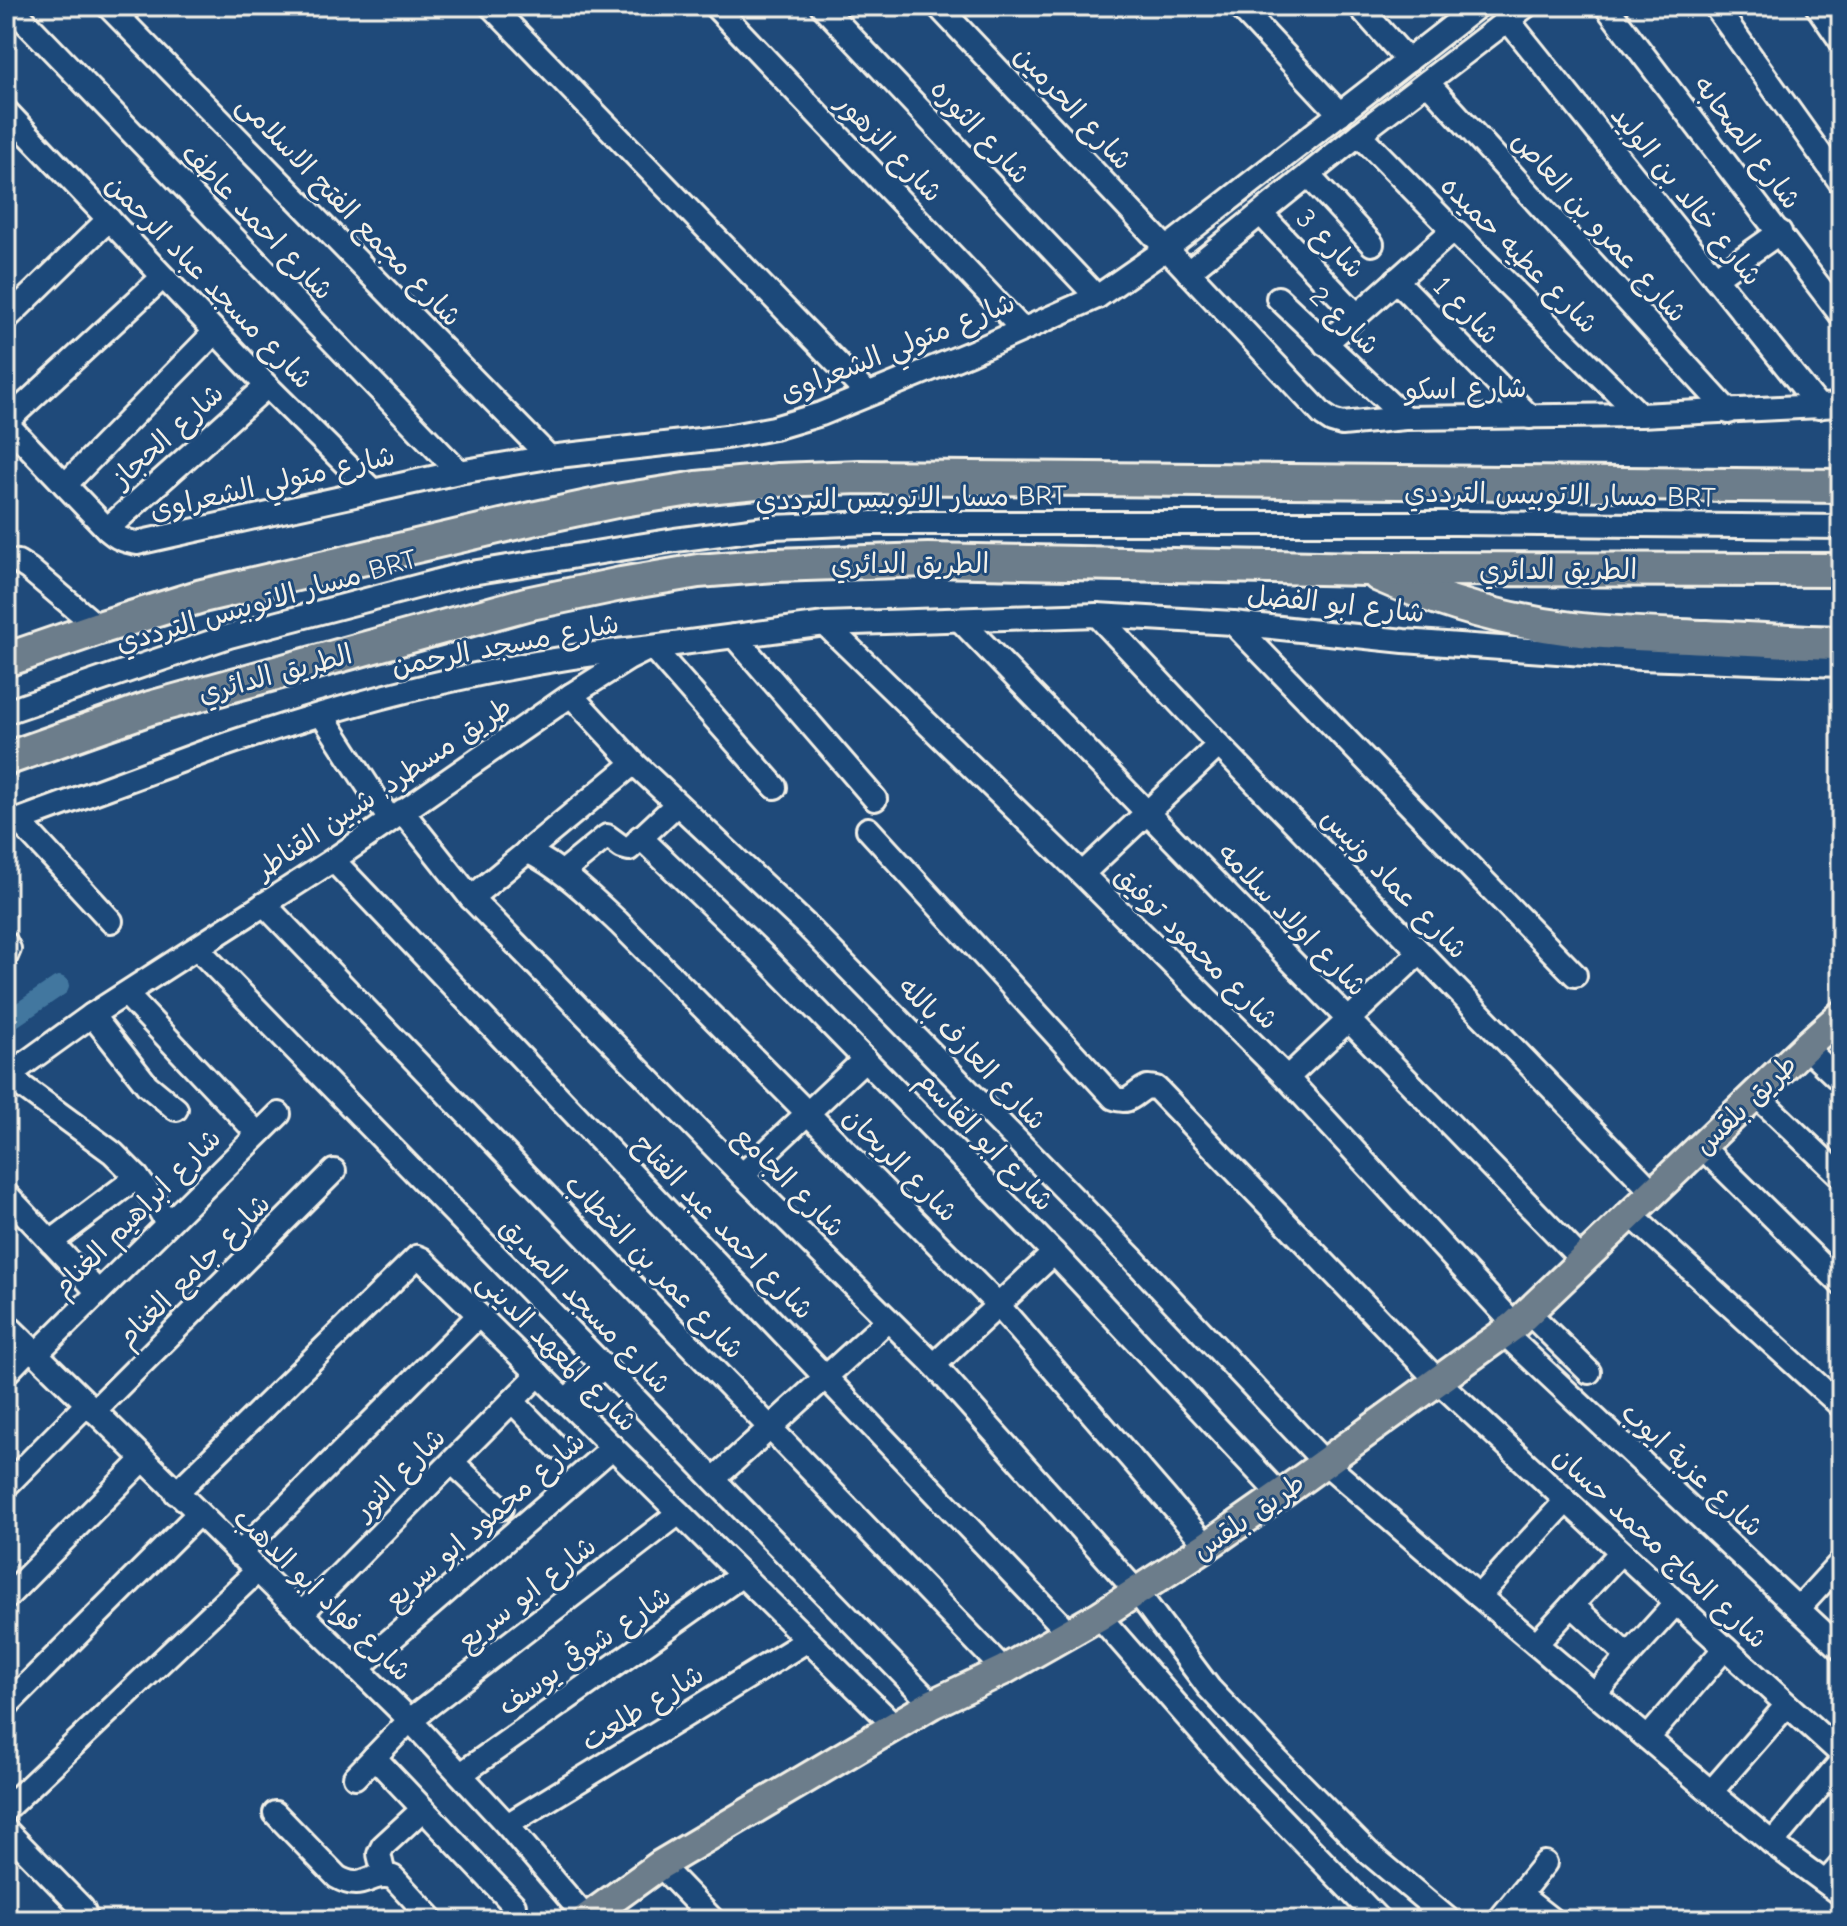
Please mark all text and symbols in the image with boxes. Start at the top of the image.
street label: شارع الحرمين [1006,39,1139,178]
street label: شارع الصحابه [1684,70,1808,217]
street label: شارع الثوره [922,73,1037,193]
street label: شارع الزهور [827,86,949,211]
street label: شارع مجمع الفتح الاسلامى [228,88,468,335]
street label: شارع خالد بن الوليد [1602,99,1768,294]
street label: شارع عمرو بن العاص [1503,125,1693,331]
street label: شارع احمد عاطف [173,137,340,308]
street label: شارع مسجد عباد الرحمن [97,168,320,397]
street label: شارع عطيه حميده [1432,169,1605,342]
street label: شارع 3 [1287,202,1371,287]
street label: شارع 1 [1424,270,1506,353]
street label: شارع 2 [1301,280,1386,364]
street label: شارع متولي الشعراوى [775,286,1022,417]
street label: شارع اسكو [1403,372,1527,409]
street label: شارع الحجاز [104,377,232,498]
street label: شارع متولي الشعراوى [147,439,400,535]
street label: مسار الاتوبيس الترددي BRT [1404,476,1716,518]
street label: مسار الاتوبيس الترددي BRT [755,479,1067,521]
street label: مسار الاتوبيس الترددي BRT [112,543,422,663]
street label: الطريق الدائري [831,548,989,584]
street label: الطريق الدائري [1479,554,1637,590]
street label: شارع ابو الفضل [1245,579,1426,632]
street label: شارع مسجد الرحمن [389,607,622,686]
street label: الطريق الدائري [195,638,357,714]
street label: طريق مسطرد, شبين القناطر [248,690,518,887]
street label: شارع عماد ونيس [1312,802,1474,968]
street label: شارع اولاد سلامه [1209,837,1373,1005]
street label: شارع محمود توفيق [1106,859,1285,1038]
street label: شارع العارف بالله [889,971,1053,1139]
street label: طريق بلقس [1688,1048,1804,1162]
street label: شارع ابو القاسم [907,1064,1060,1221]
street label: شارع الريحان [834,1101,964,1231]
street label: شارع الجامع [725,1120,851,1246]
street label: شارع ابراهيم الغنام [46,1122,231,1307]
street label: شارع احمد عبد الفتاح [624,1127,820,1328]
street label: شارع عمر بن الخطاب [556,1168,751,1368]
street label: شارع جامع الغنام [111,1188,280,1357]
street label: شارع مسجد الصديق [491,1211,678,1402]
street label: شارع المعهد الدينى [469,1265,644,1440]
street label: شارع عزبة ايوب [1613,1396,1770,1546]
street label: شارع النور [346,1421,454,1530]
street label: شارع محمود ابو سريع [378,1425,593,1619]
street label: شارع الحاج محمد حسان [1545,1440,1774,1657]
street label: طريق بلقس [1186,1467,1311,1568]
street label: شارع فواد ابو الدهب [224,1501,418,1690]
street label: شارع ابو سريع [451,1530,604,1660]
street label: شارع شوقى يوسف [491,1578,679,1725]
street label: شارع طلعت [576,1658,711,1761]

